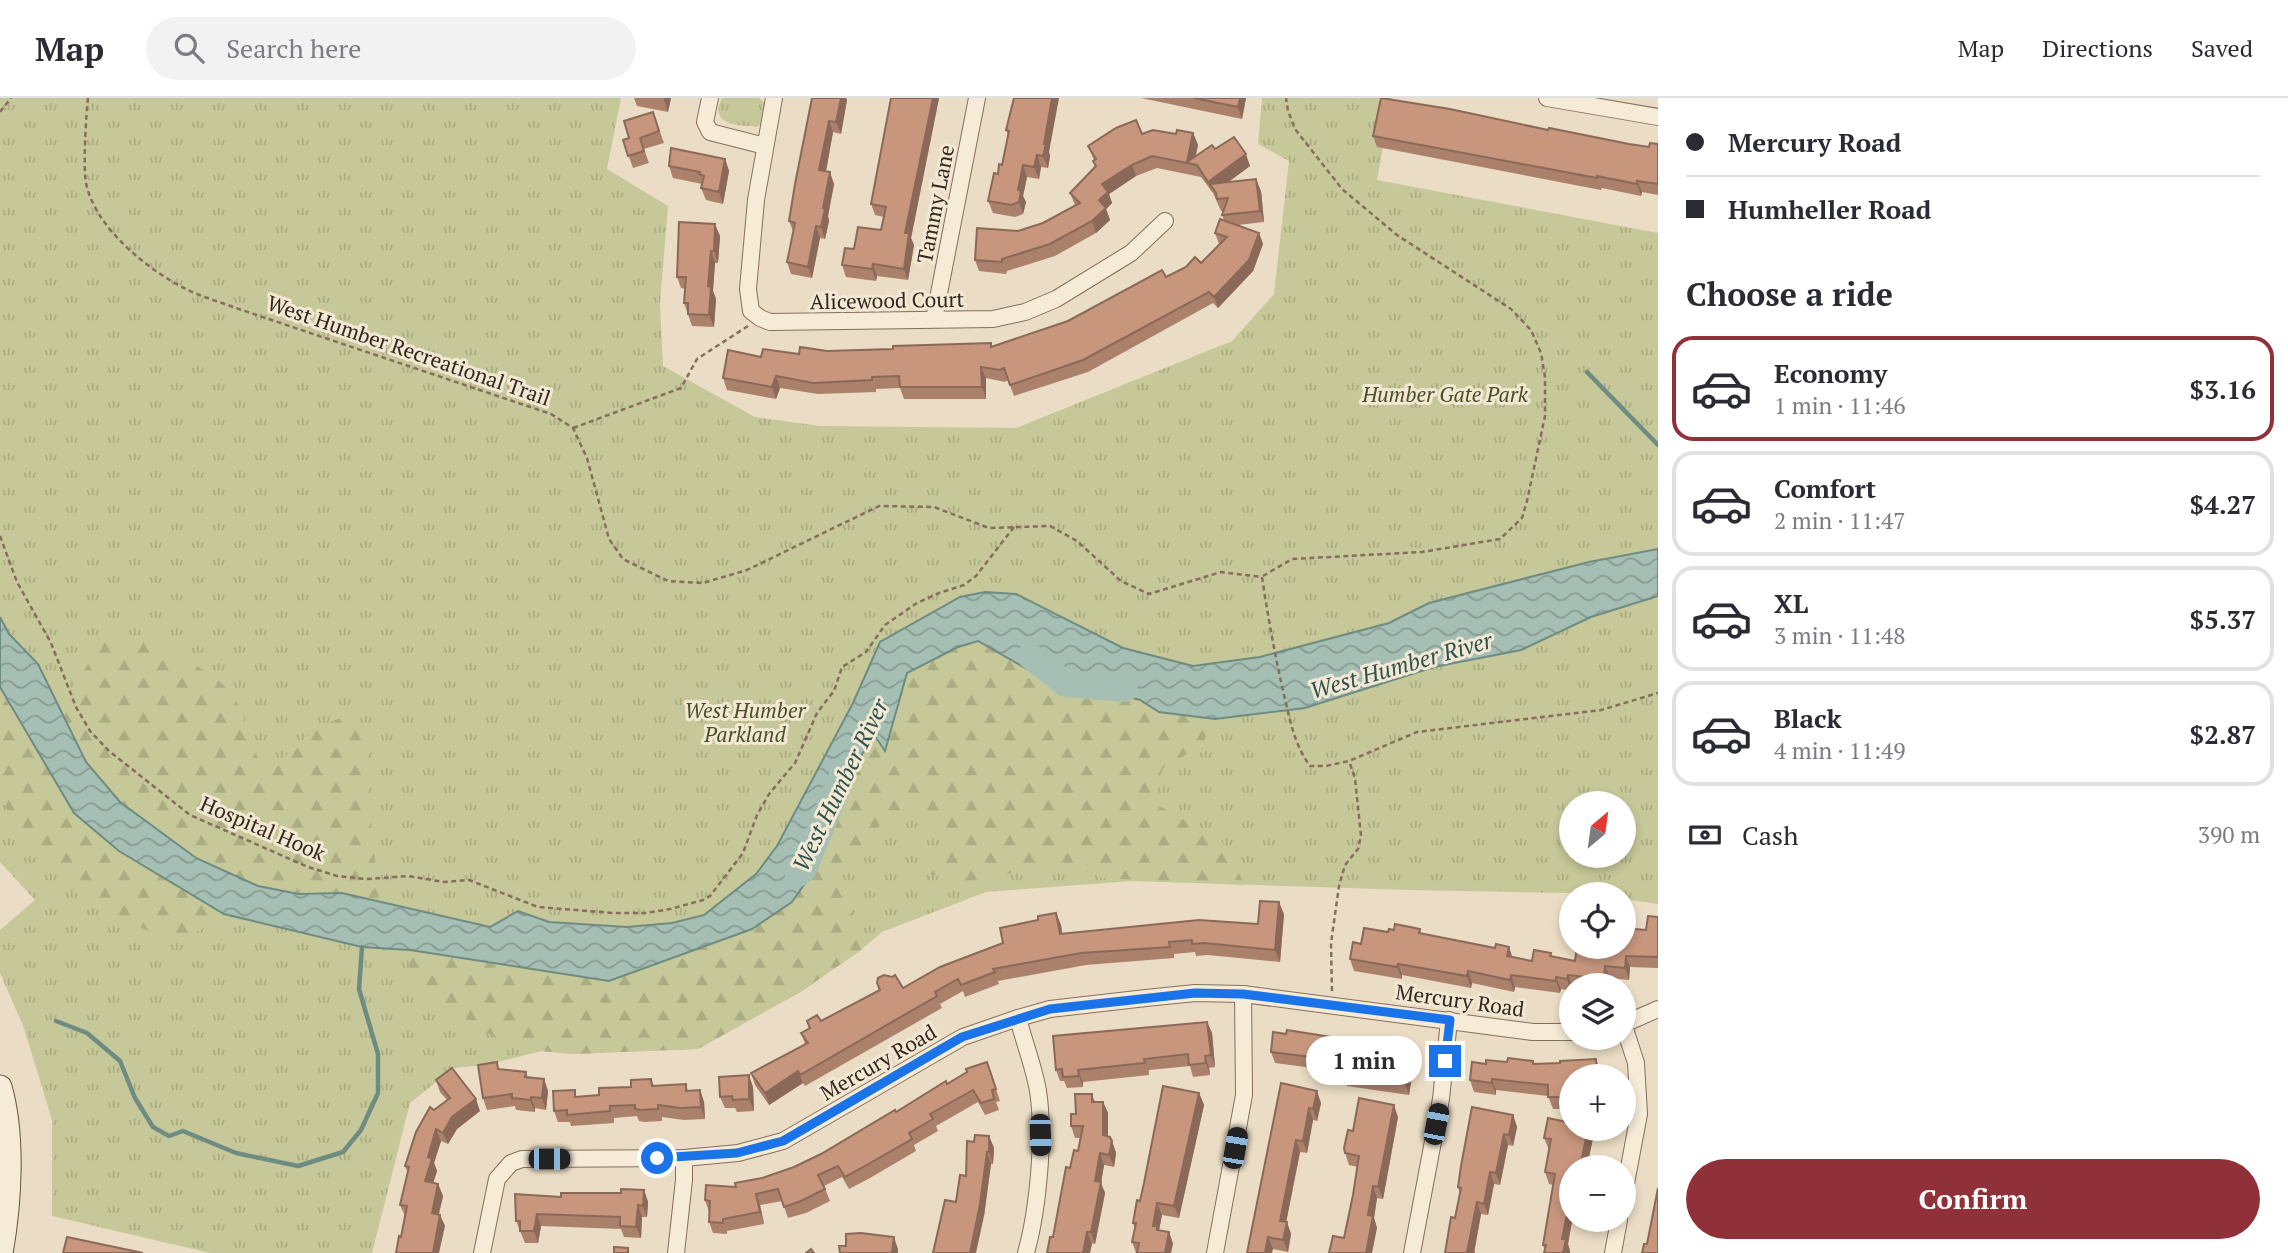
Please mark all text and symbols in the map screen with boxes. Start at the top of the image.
search box [146,17,636,80]
text: Map [35,27,104,70]
icon: search [170,29,208,67]
text: Search here [226,31,361,65]
text: Map [1958,32,2004,64]
text: Directions [2042,32,2153,64]
text: Saved [2191,32,2253,64]
text: Mercury Road [1728,125,1901,159]
street label: Tammy Lane [910,142,960,266]
text: Humheller Road [1728,192,1931,226]
text: Choose a ride [1686,273,1893,315]
street label: Alicewood Court [810,285,965,315]
street label: West Humber Recreational Trail [264,288,554,412]
text: Economy [1774,356,1887,390]
icon: car [1690,357,1753,420]
text: $3.16 [2190,372,2256,406]
park label: Humber Gate Park [1361,380,1529,408]
text: 1 min · 11:46 [1774,390,1906,421]
text: Comfort [1774,471,1876,505]
icon: car [1690,472,1753,535]
text: $4.27 [2190,487,2256,521]
text: 2 min · 11:47 [1774,505,1906,536]
text: XL [1774,586,1808,620]
icon: car [1690,587,1753,650]
text: $5.37 [2190,602,2256,636]
text: 3 min · 11:48 [1774,620,1906,651]
water label: West Humber River [1306,624,1497,706]
water label: West Humber River [785,693,896,876]
park label: West Humber Parkland [684,696,806,748]
text: Black [1774,701,1842,735]
icon: car [1690,702,1753,765]
text: $2.87 [2190,717,2256,751]
text: 4 min · 11:49 [1774,735,1906,766]
street label: Hospital Hook [196,789,330,867]
north arrow [1559,791,1636,868]
map controls [1559,791,1636,1232]
icon: cash [1686,816,1724,854]
text: Cash [1742,818,1798,852]
text: 390 m [2198,819,2260,850]
button: locate [1559,882,1636,959]
button: layers [1559,973,1636,1050]
street label: Mercury Road [1394,977,1526,1023]
street label: Mercury Road [815,1017,941,1107]
callout: 1 min [1305,1037,1420,1086]
text: 1 min [1333,1045,1395,1076]
route end [1429,1045,1461,1077]
button: + [1559,1064,1636,1141]
car [1422,1101,1451,1147]
car [1029,1114,1052,1156]
car [1222,1125,1249,1171]
route start [641,1142,673,1174]
car [529,1149,571,1170]
button: − [1559,1155,1636,1232]
button: Confirm [1686,1159,2260,1239]

